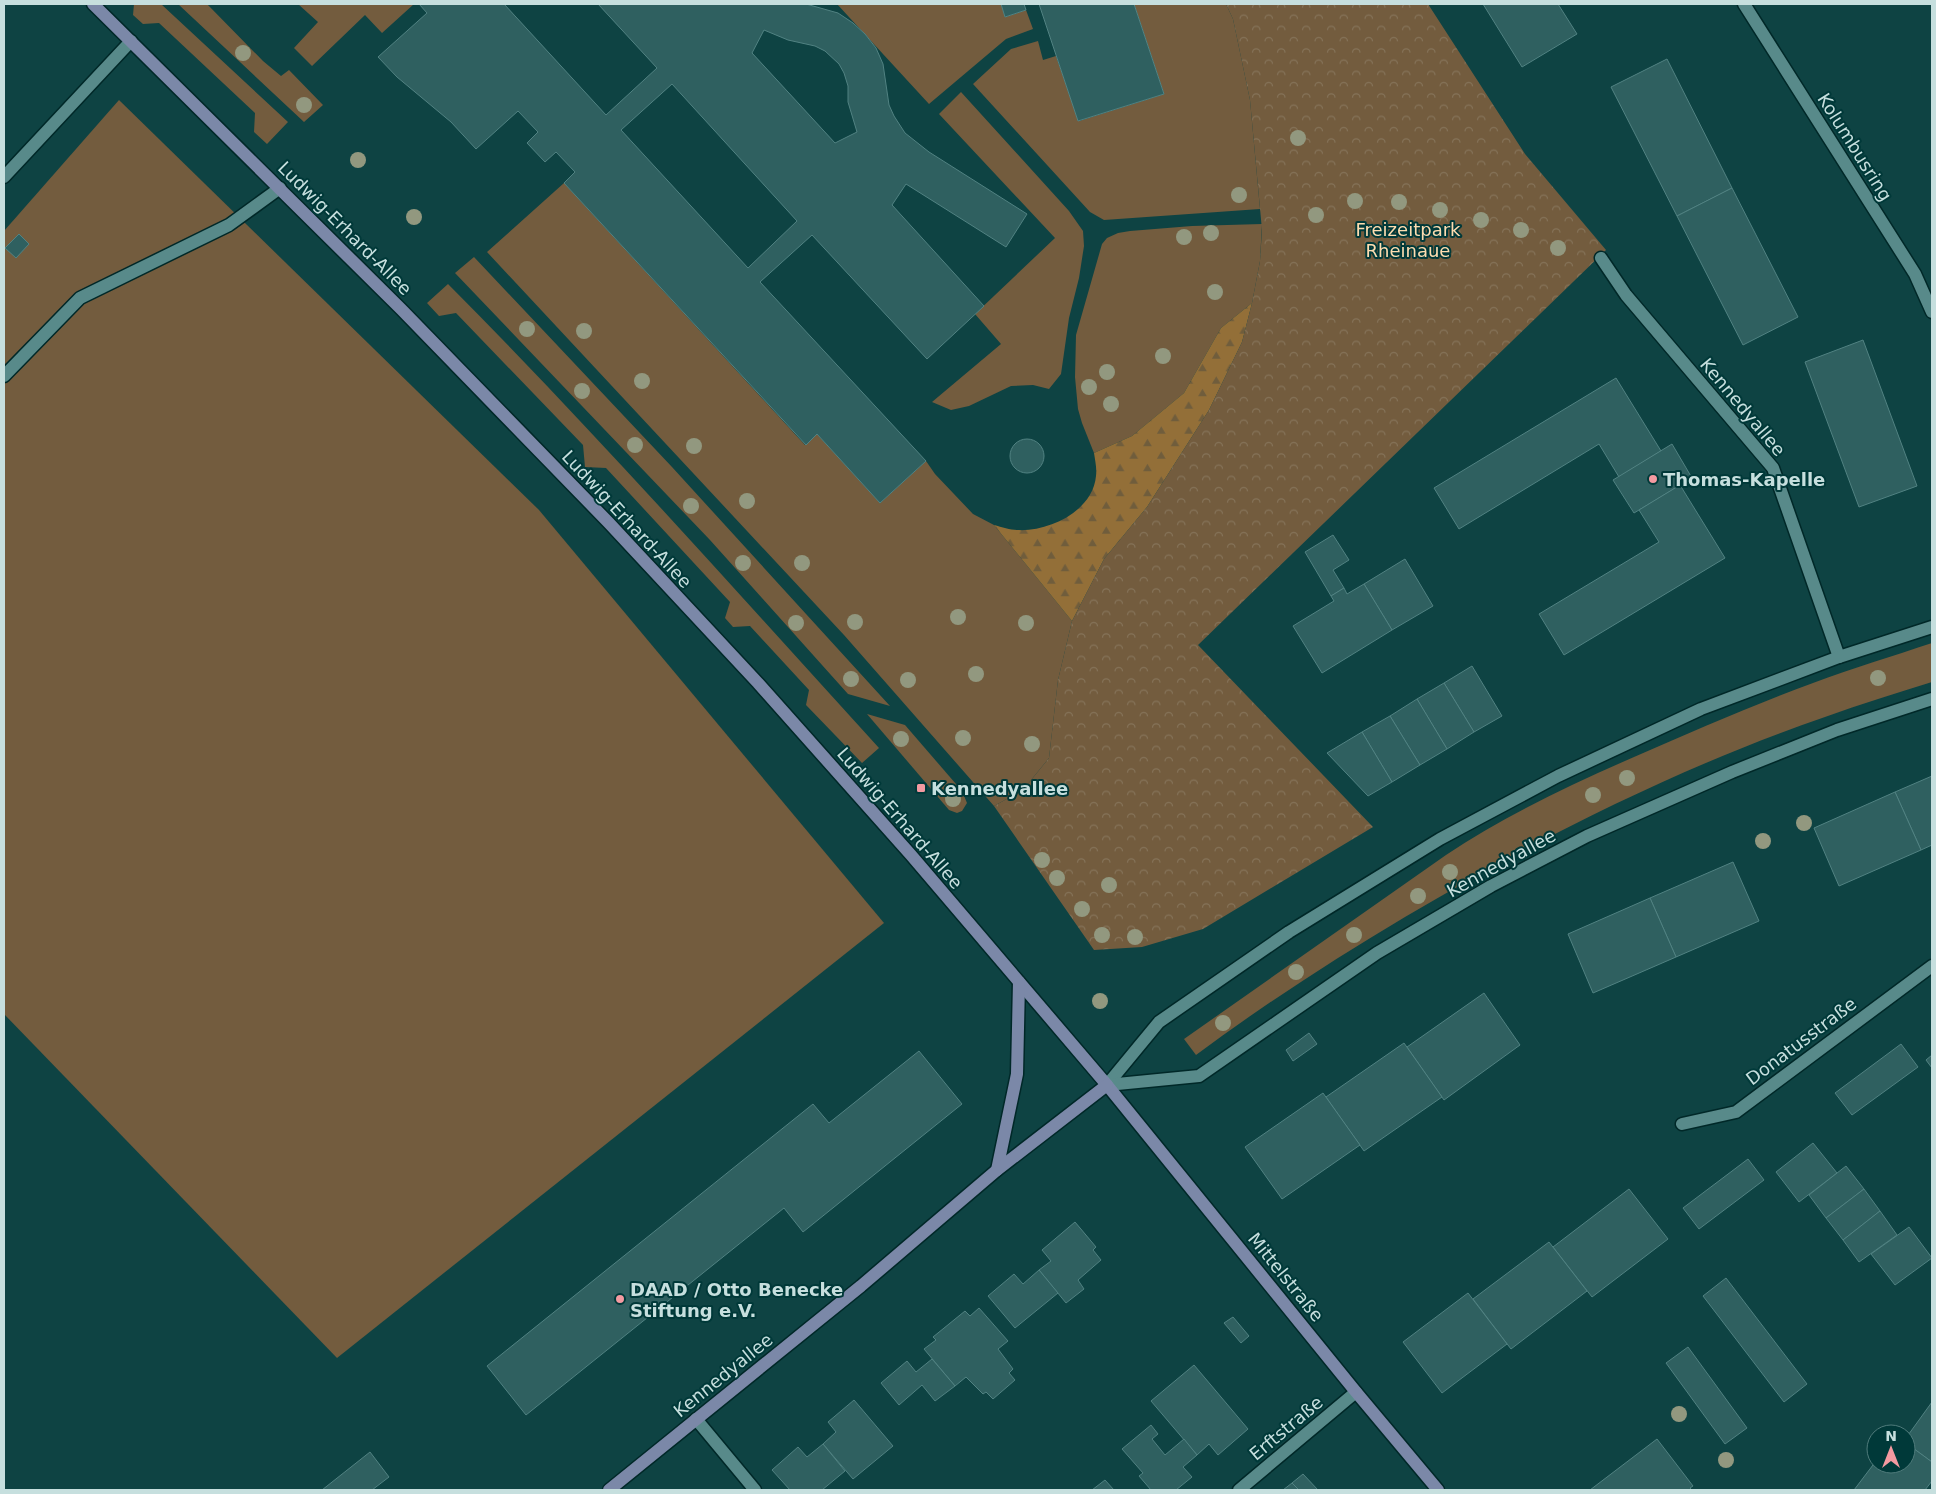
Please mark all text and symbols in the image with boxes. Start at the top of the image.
street label: Kolumbusring [1813,89,1897,205]
street label: Ludwig-Erhard-Allee [274,157,416,299]
park label: Freizeitpark Rheinaue [1356,219,1461,261]
street label: Kennedyallee [1696,354,1790,460]
street label: Ludwig-Erhard-Allee [558,446,696,592]
place label: Thomas-Kapelle [1663,469,1825,490]
marker: Thomas-Kapelle [1647,473,1659,485]
street label: Ludwig-Erhard-Allee [833,743,967,893]
place label: Kennedyallee [931,778,1068,799]
marker: Kennedyallee [915,782,927,794]
street label: Kennedyallee [1443,824,1559,902]
street label: Donatusstraße [1742,993,1860,1089]
street label: Mittelstraße [1244,1228,1328,1326]
place label: DAAD / Otto Benecke Stiftung e.V. [630,1279,843,1321]
marker: DAAD / Otto Benecke Stiftung e.V. [614,1293,626,1305]
street label: Kennedyallee [669,1329,777,1421]
street label: Erftstraße [1245,1391,1327,1465]
north arrow [1866,1424,1916,1474]
text: N [1885,1428,1897,1444]

